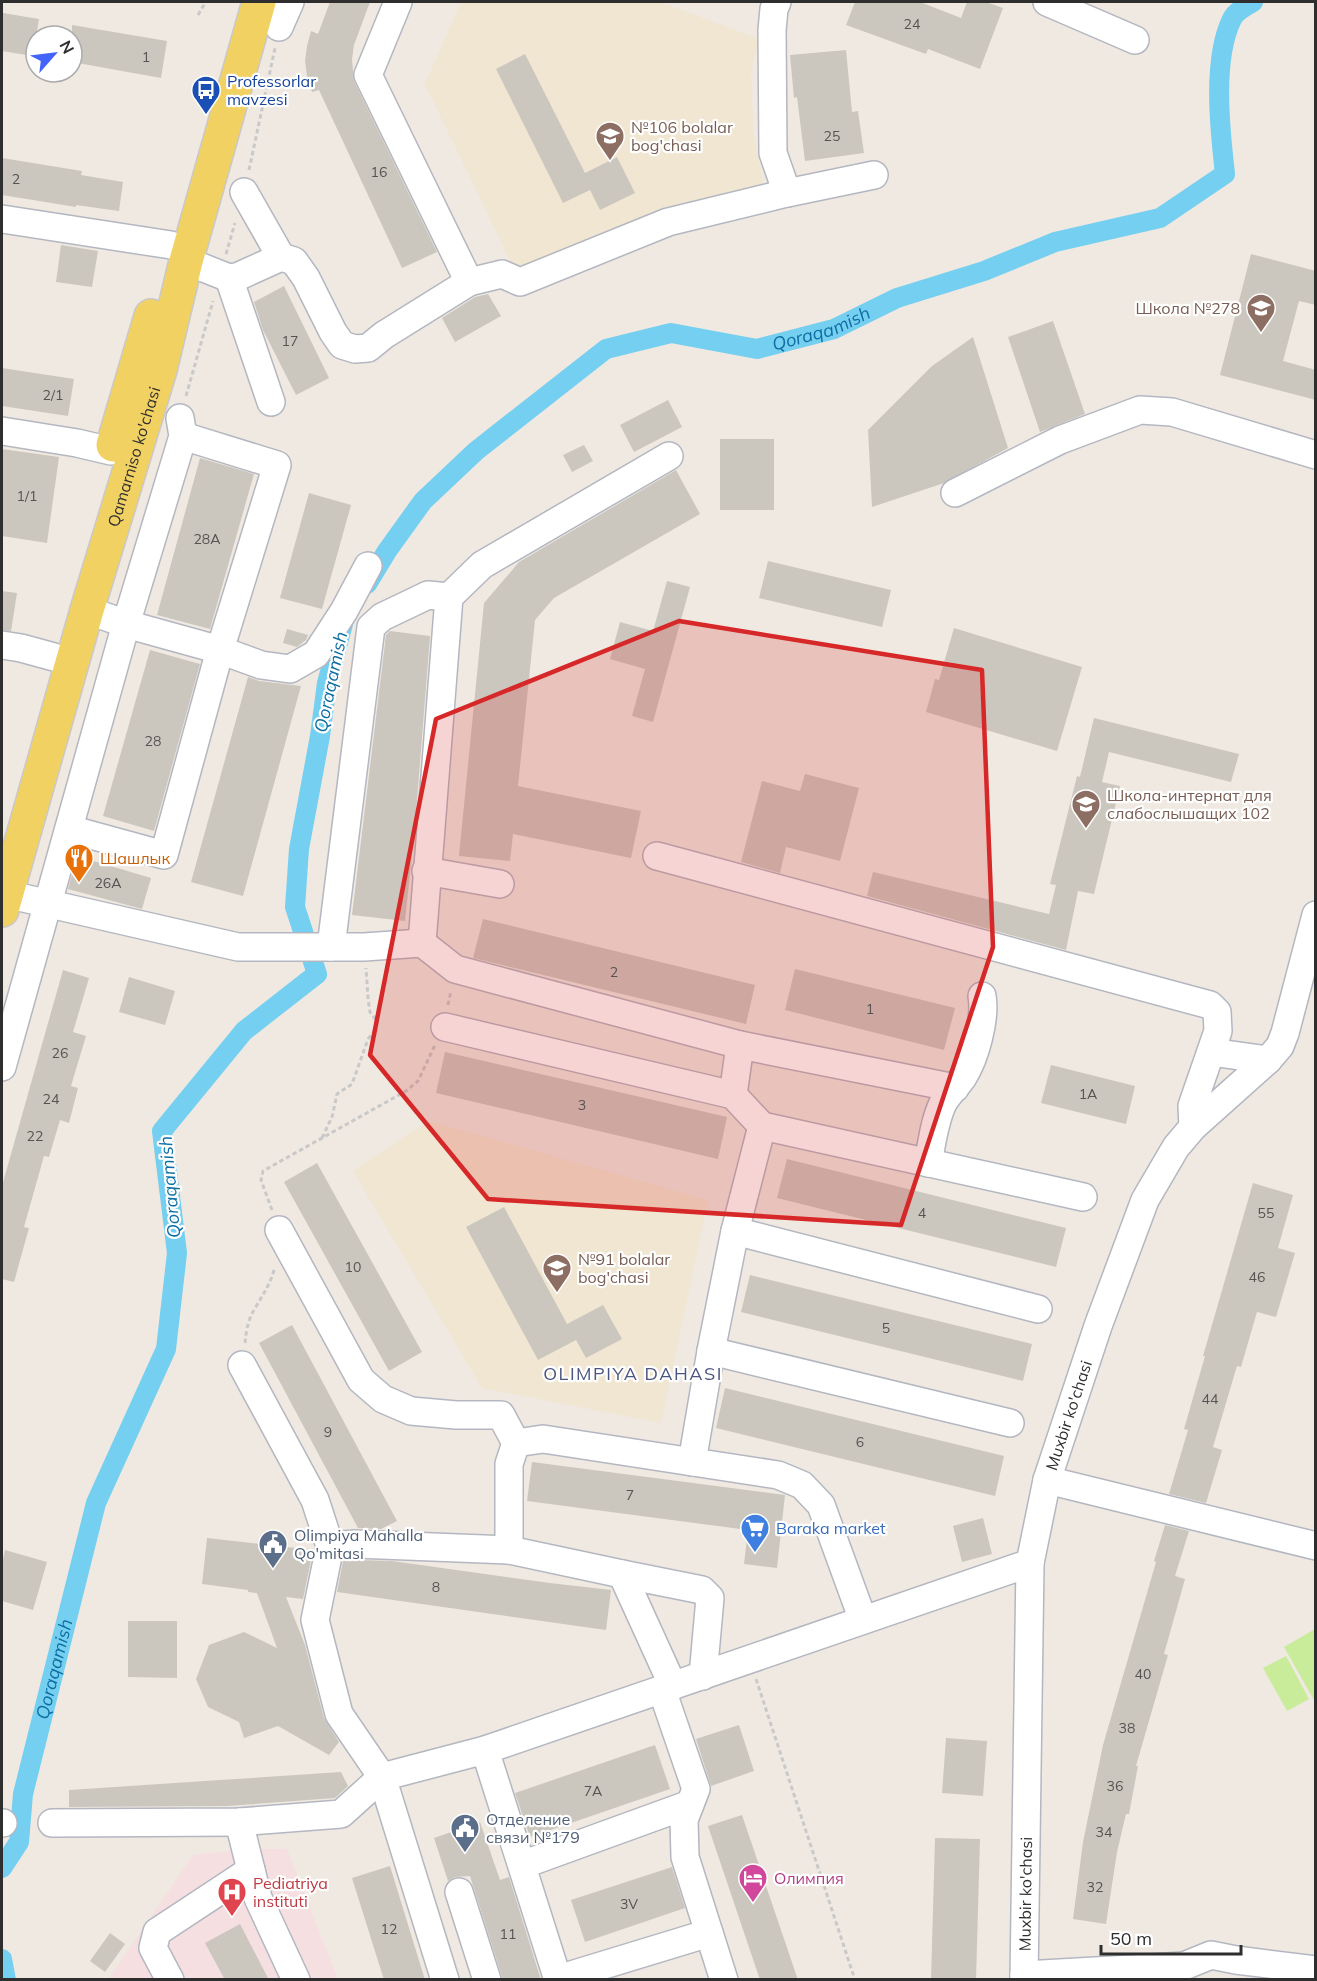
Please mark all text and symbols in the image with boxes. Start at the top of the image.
house number: 24 [904,15,921,33]
north arrow [24,24,84,84]
text: N [56,37,79,57]
house number: 1 [142,48,150,66]
place label: Professorlar mavzesi [227,71,316,109]
bus stop icon: Professorlar mavzesi [190,74,222,116]
place label: №106 bolalar bog'chasi [631,117,733,155]
school or university icon: №106 bolalar bog'chasi [594,120,626,162]
house number: 25 [824,127,840,145]
house number: 16 [371,163,387,181]
house number: 2 [12,170,20,188]
school or university icon: Школа №278 [1245,292,1277,334]
place label: Школа №278 [1135,298,1240,318]
water label: Qoraqamish [769,301,874,356]
house number: 17 [282,332,298,350]
street label: Qamarniso ko'chasi [103,384,164,529]
house number: 2/1 [43,386,63,404]
house number: 1/1 [17,487,37,505]
house number: 28A [193,530,221,548]
water label: Qoraqamish [309,629,352,734]
house number: 28 [145,732,161,750]
place label: Школа-интернат для слабослышащих 102 [1107,785,1272,823]
school or university icon: Школа-интернат для слабослышащих 102 [1070,788,1102,830]
restaurant icon: Шашлык [63,842,95,884]
place label: Шашлык [100,848,170,868]
house number: 26A [94,874,122,892]
house number: 2 [610,963,618,981]
house number: 1 [866,1000,874,1018]
house number: 26 [52,1044,68,1062]
house number: 1A [1079,1085,1098,1103]
house number: 24 [43,1090,60,1108]
house number: 3 [578,1096,586,1114]
house number: 22 [27,1127,43,1145]
water label: Qoraqamish [154,1135,185,1239]
house number: 4 [918,1204,927,1222]
house number: 55 [1258,1204,1274,1222]
place label: №91 bolalar bog'chasi [578,1249,670,1287]
school or university icon: №91 bolalar bog'chasi [541,1252,573,1294]
house number: 10 [345,1258,361,1276]
house number: 46 [1249,1268,1265,1286]
house number: 5 [882,1319,890,1337]
street label: Muxbir ko'chasi [1041,1358,1096,1473]
district label: OLIMPIYA DAHASI [543,1362,723,1385]
house number: 44 [1202,1390,1219,1408]
house number: 9 [324,1423,332,1441]
house number: 6 [856,1433,864,1451]
house number: 7 [626,1486,634,1504]
supermarket icon: Baraka market [739,1512,771,1554]
place label: Baraka market [776,1518,886,1538]
place label: Olimpiya Mahalla Qo'mitasi [294,1525,423,1563]
public building icon: Olimpiya Mahalla Qo'mitasi [257,1528,289,1570]
house number: 8 [432,1578,440,1596]
water label: Qoraqamish [30,1616,77,1722]
house number: 40 [1135,1665,1151,1683]
house number: 38 [1119,1719,1135,1737]
house number: 36 [1107,1777,1123,1795]
house number: 7A [584,1782,603,1800]
place label: Отделение связи №179 [486,1809,580,1847]
public building icon: Отделение связи №179 [449,1812,481,1854]
house number: 34 [1096,1823,1113,1841]
street label: Muxbir ko'chasi [1014,1837,1036,1951]
hotel icon: Олимпия [737,1862,769,1904]
place label: Олимпия [774,1868,844,1888]
place label: Pediatriya instituti [253,1873,328,1911]
hospital icon: Pediatriya instituti [216,1876,248,1918]
house number: 32 [1087,1878,1103,1896]
house number: 3V [620,1895,638,1913]
scale bar [1101,1918,1240,1956]
house number: 12 [381,1920,397,1938]
house number: 11 [500,1925,516,1943]
text: 50 m [1110,1927,1152,1950]

